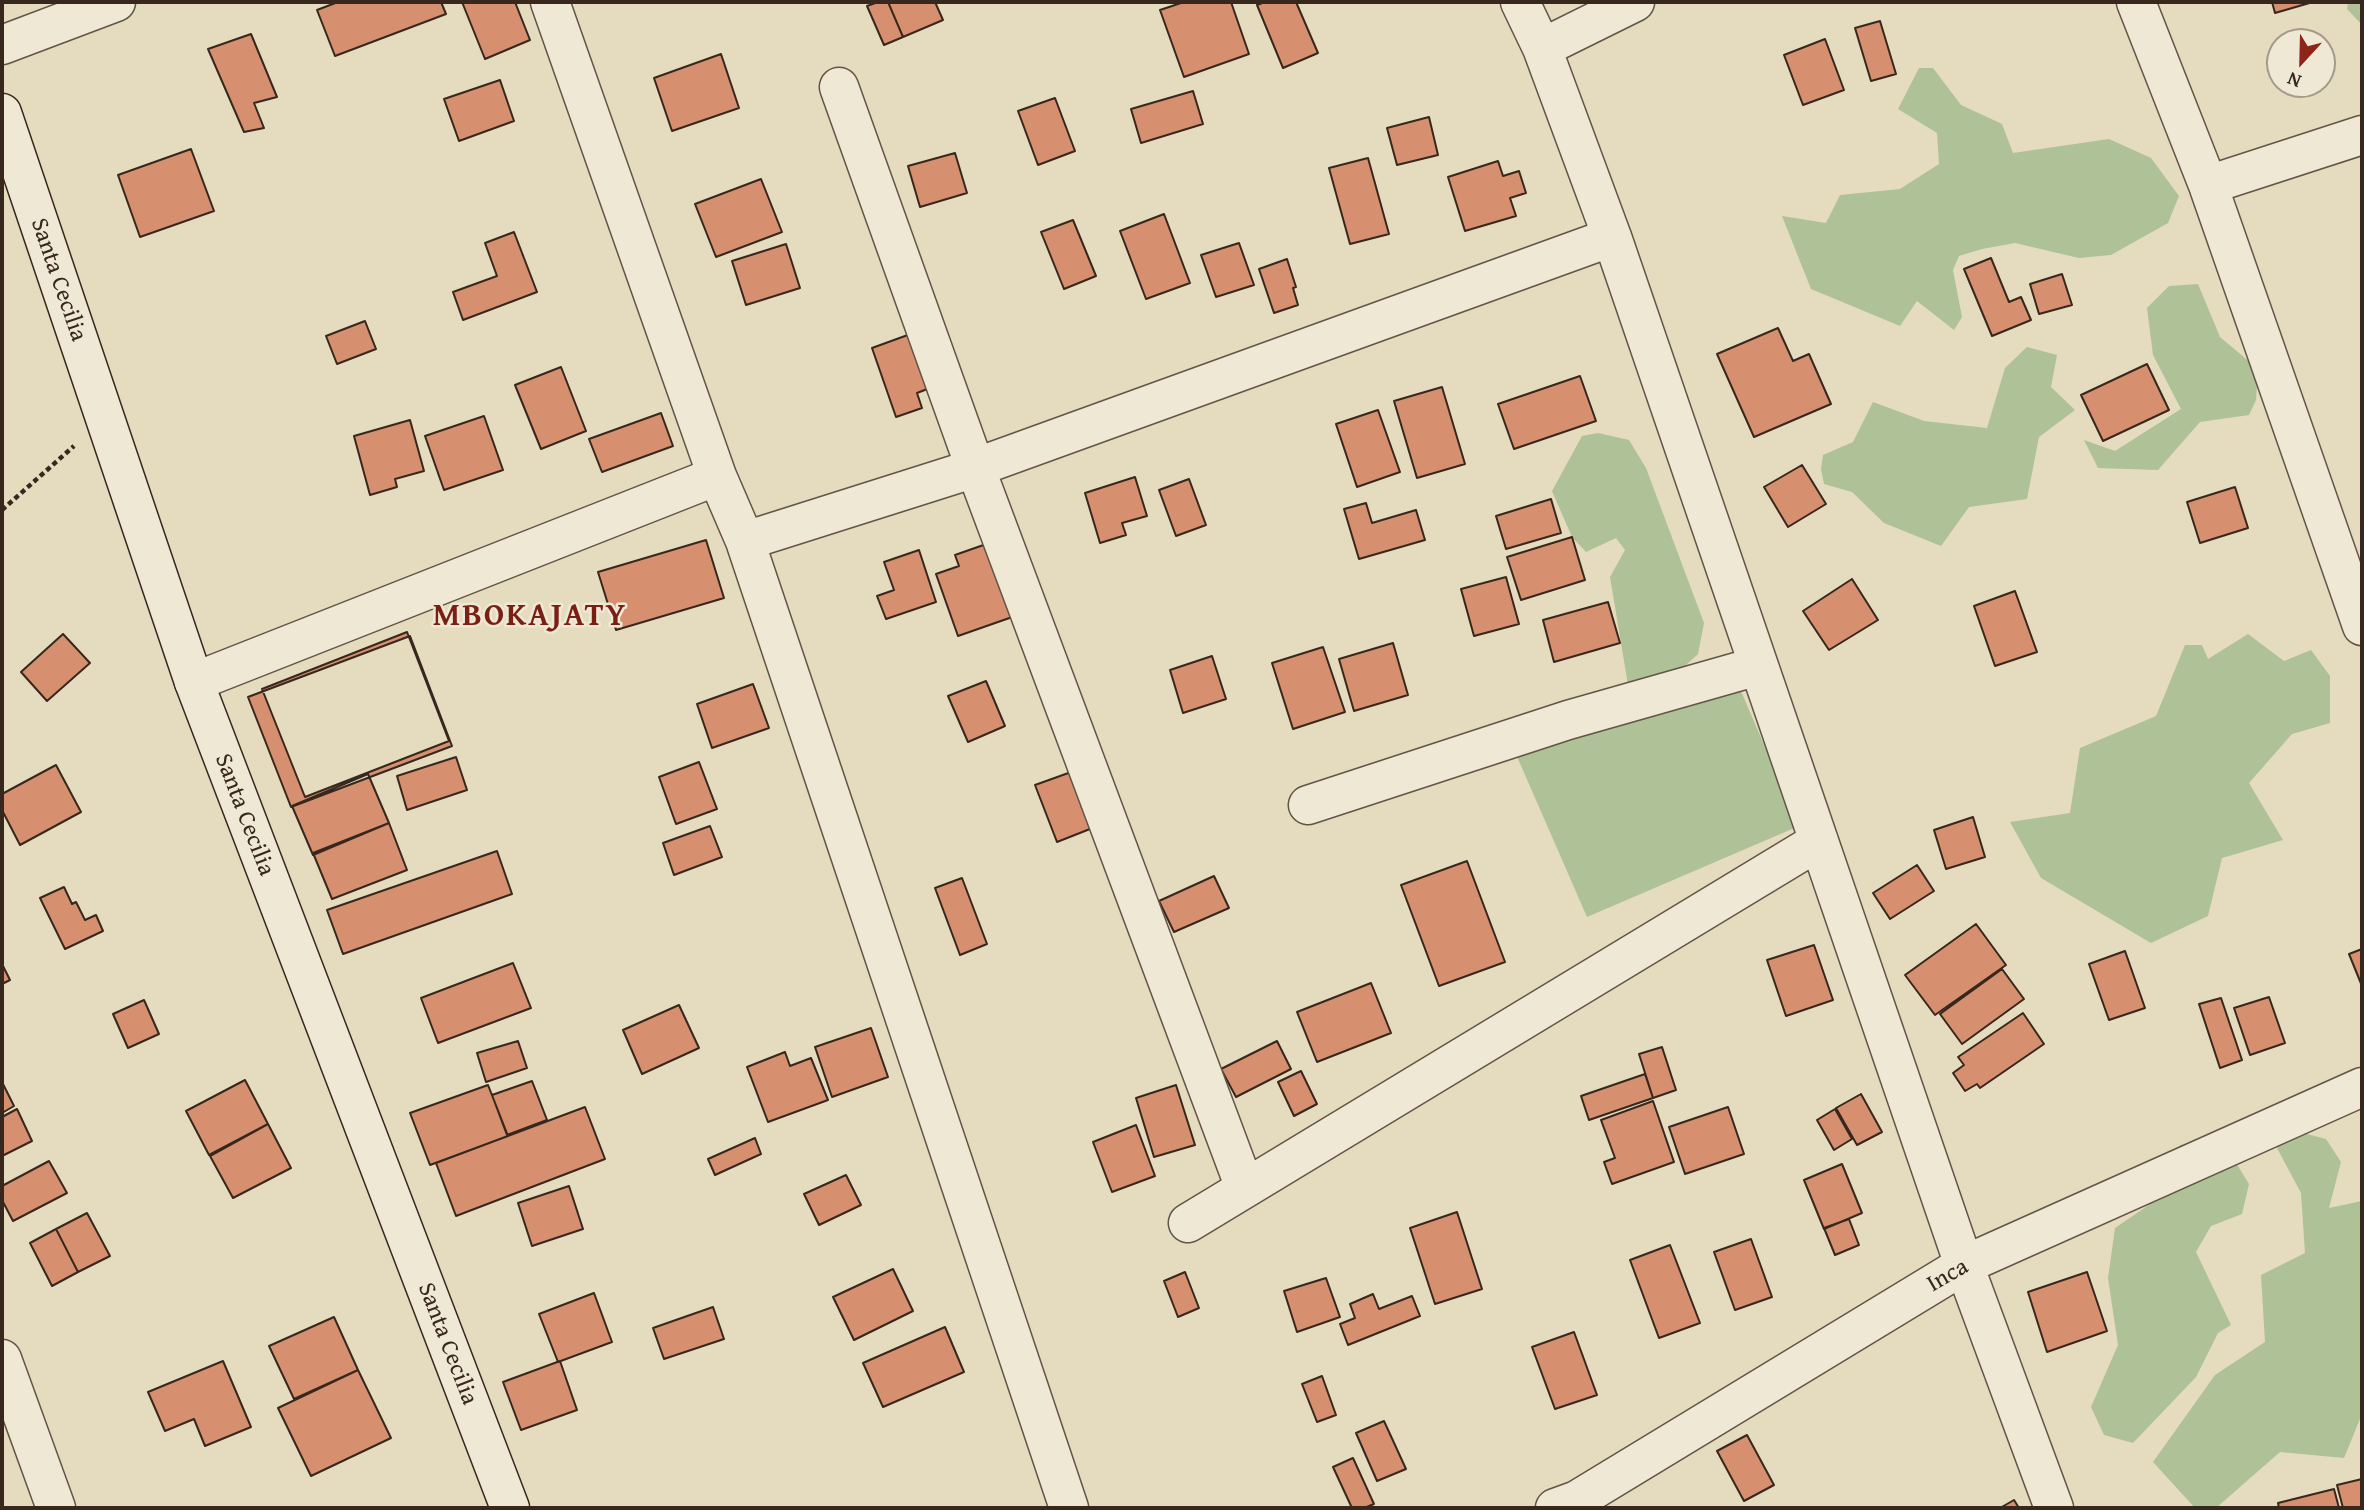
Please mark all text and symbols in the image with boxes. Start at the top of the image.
north arrow [2266,28,2336,98]
text: N [2283,65,2305,96]
street label: Santa Cecilia [24,215,92,345]
district label: MBOKAJATY [434,598,626,636]
street label: Santa Cecilia [208,750,280,880]
street label: Inca [1922,1253,1974,1299]
street label: Santa Cecilia [411,1279,483,1409]

